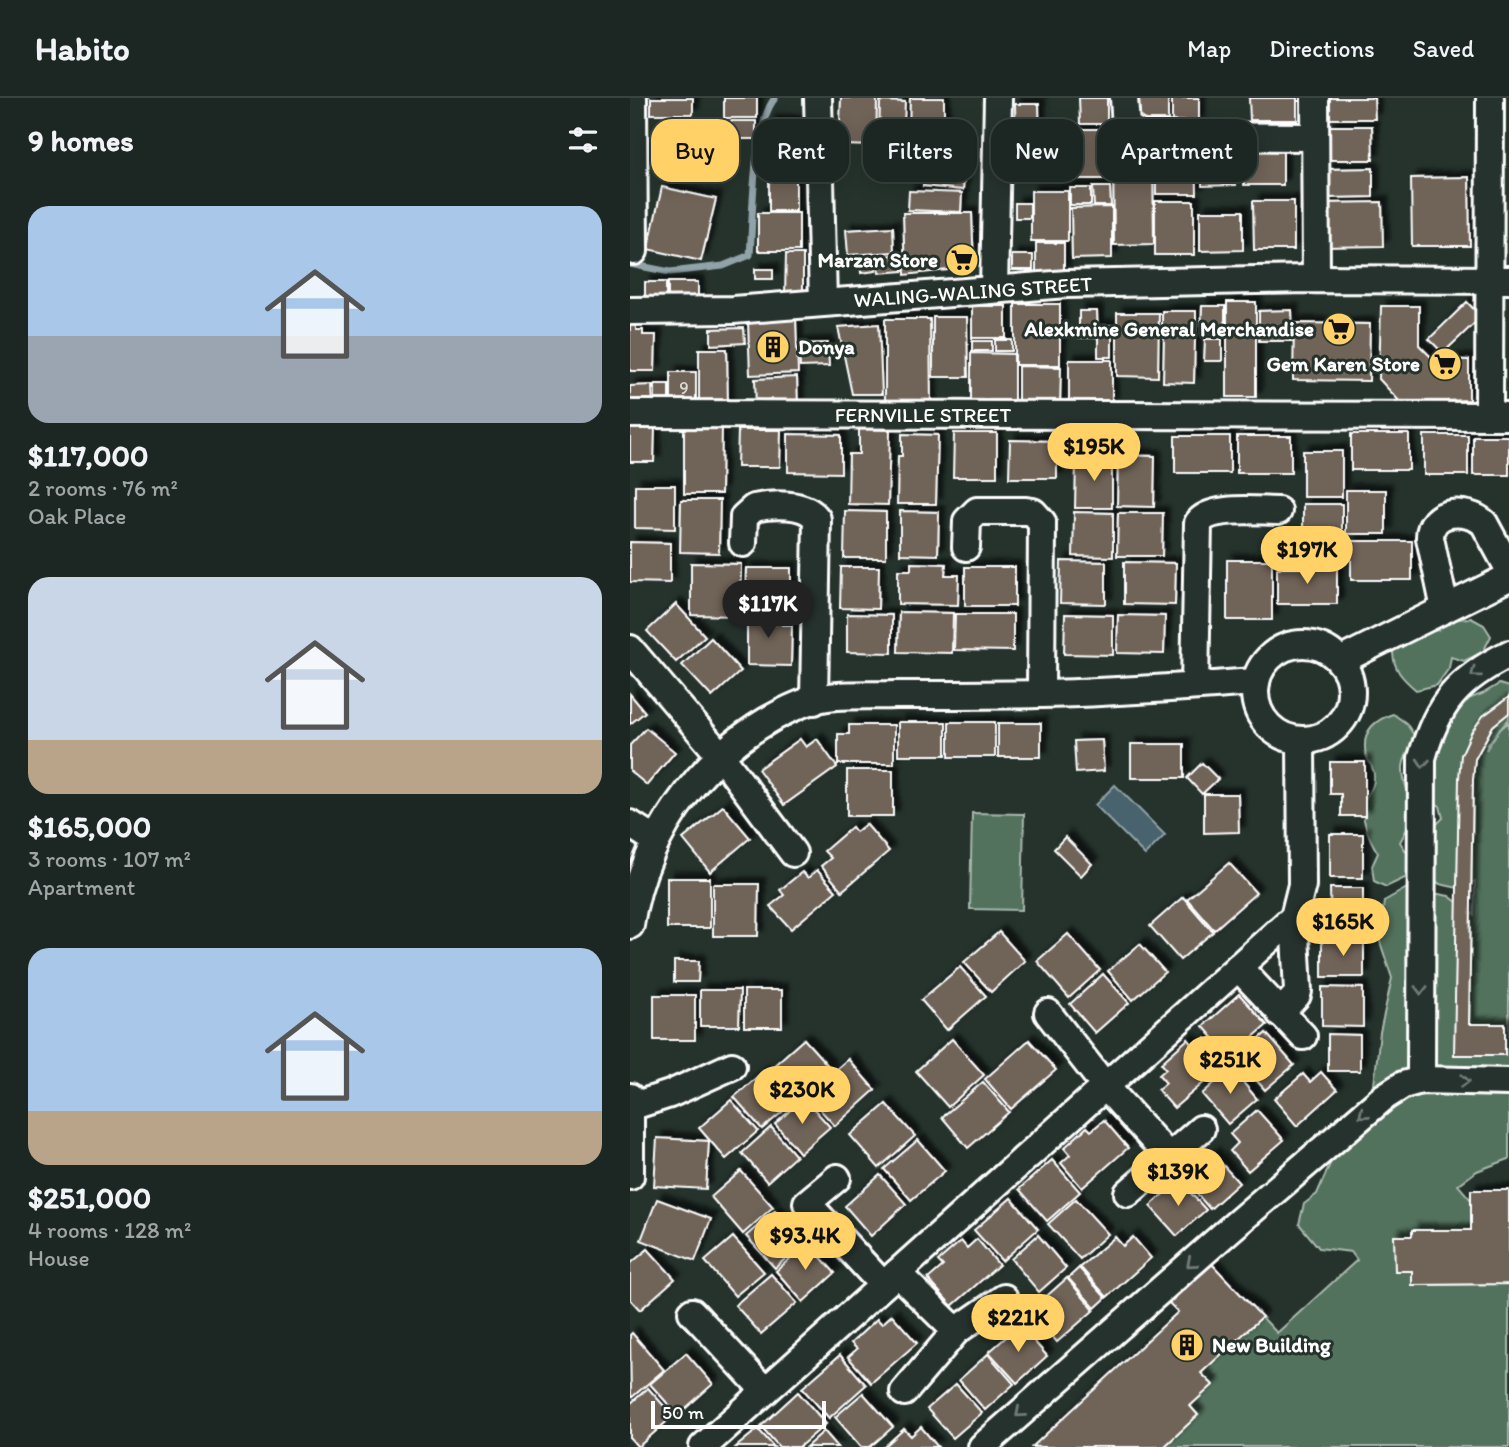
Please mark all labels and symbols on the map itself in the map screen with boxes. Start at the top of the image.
supermarket icon: Marzan Store [943,241,981,279]
place label: Marzan Store [817,247,938,272]
street label: WALING-WALING STREET [853,271,1093,312]
supermarket icon: Alexkmine General Merchandise [1320,310,1358,348]
place label: Alexkmine General Merchandise [1023,316,1314,341]
building icon: Donya [754,328,792,366]
place label: Donya [798,334,855,360]
supermarket icon: Gem Karen Store [1426,345,1464,383]
place label: Gem Karen Store [1267,351,1420,376]
house number: 9 [679,377,689,399]
street label: FERNVILLE STREET [835,402,1012,427]
pin: $195K [1045,424,1143,483]
pin: $197K [1258,526,1356,586]
pin: $117K [719,580,817,640]
one-way arrow [1470,665,1483,678]
one-way arrow [1416,758,1431,769]
pin: $165K [1294,898,1392,958]
one-way arrow [1413,985,1429,996]
pin: $251K [1181,1037,1279,1096]
pin: $230K [753,1066,851,1126]
one-way arrow [1460,1074,1471,1089]
one-way arrow [1359,1106,1372,1118]
pin: $139K [1129,1148,1227,1208]
pin: $93.4K [748,1212,862,1272]
one-way arrow [1186,1255,1199,1267]
pin: $221K [969,1294,1067,1354]
building icon: New Building [1168,1326,1206,1364]
place label: New Building [1212,1332,1331,1358]
scale bar [651,1398,826,1430]
one-way arrow [1016,1405,1029,1417]

